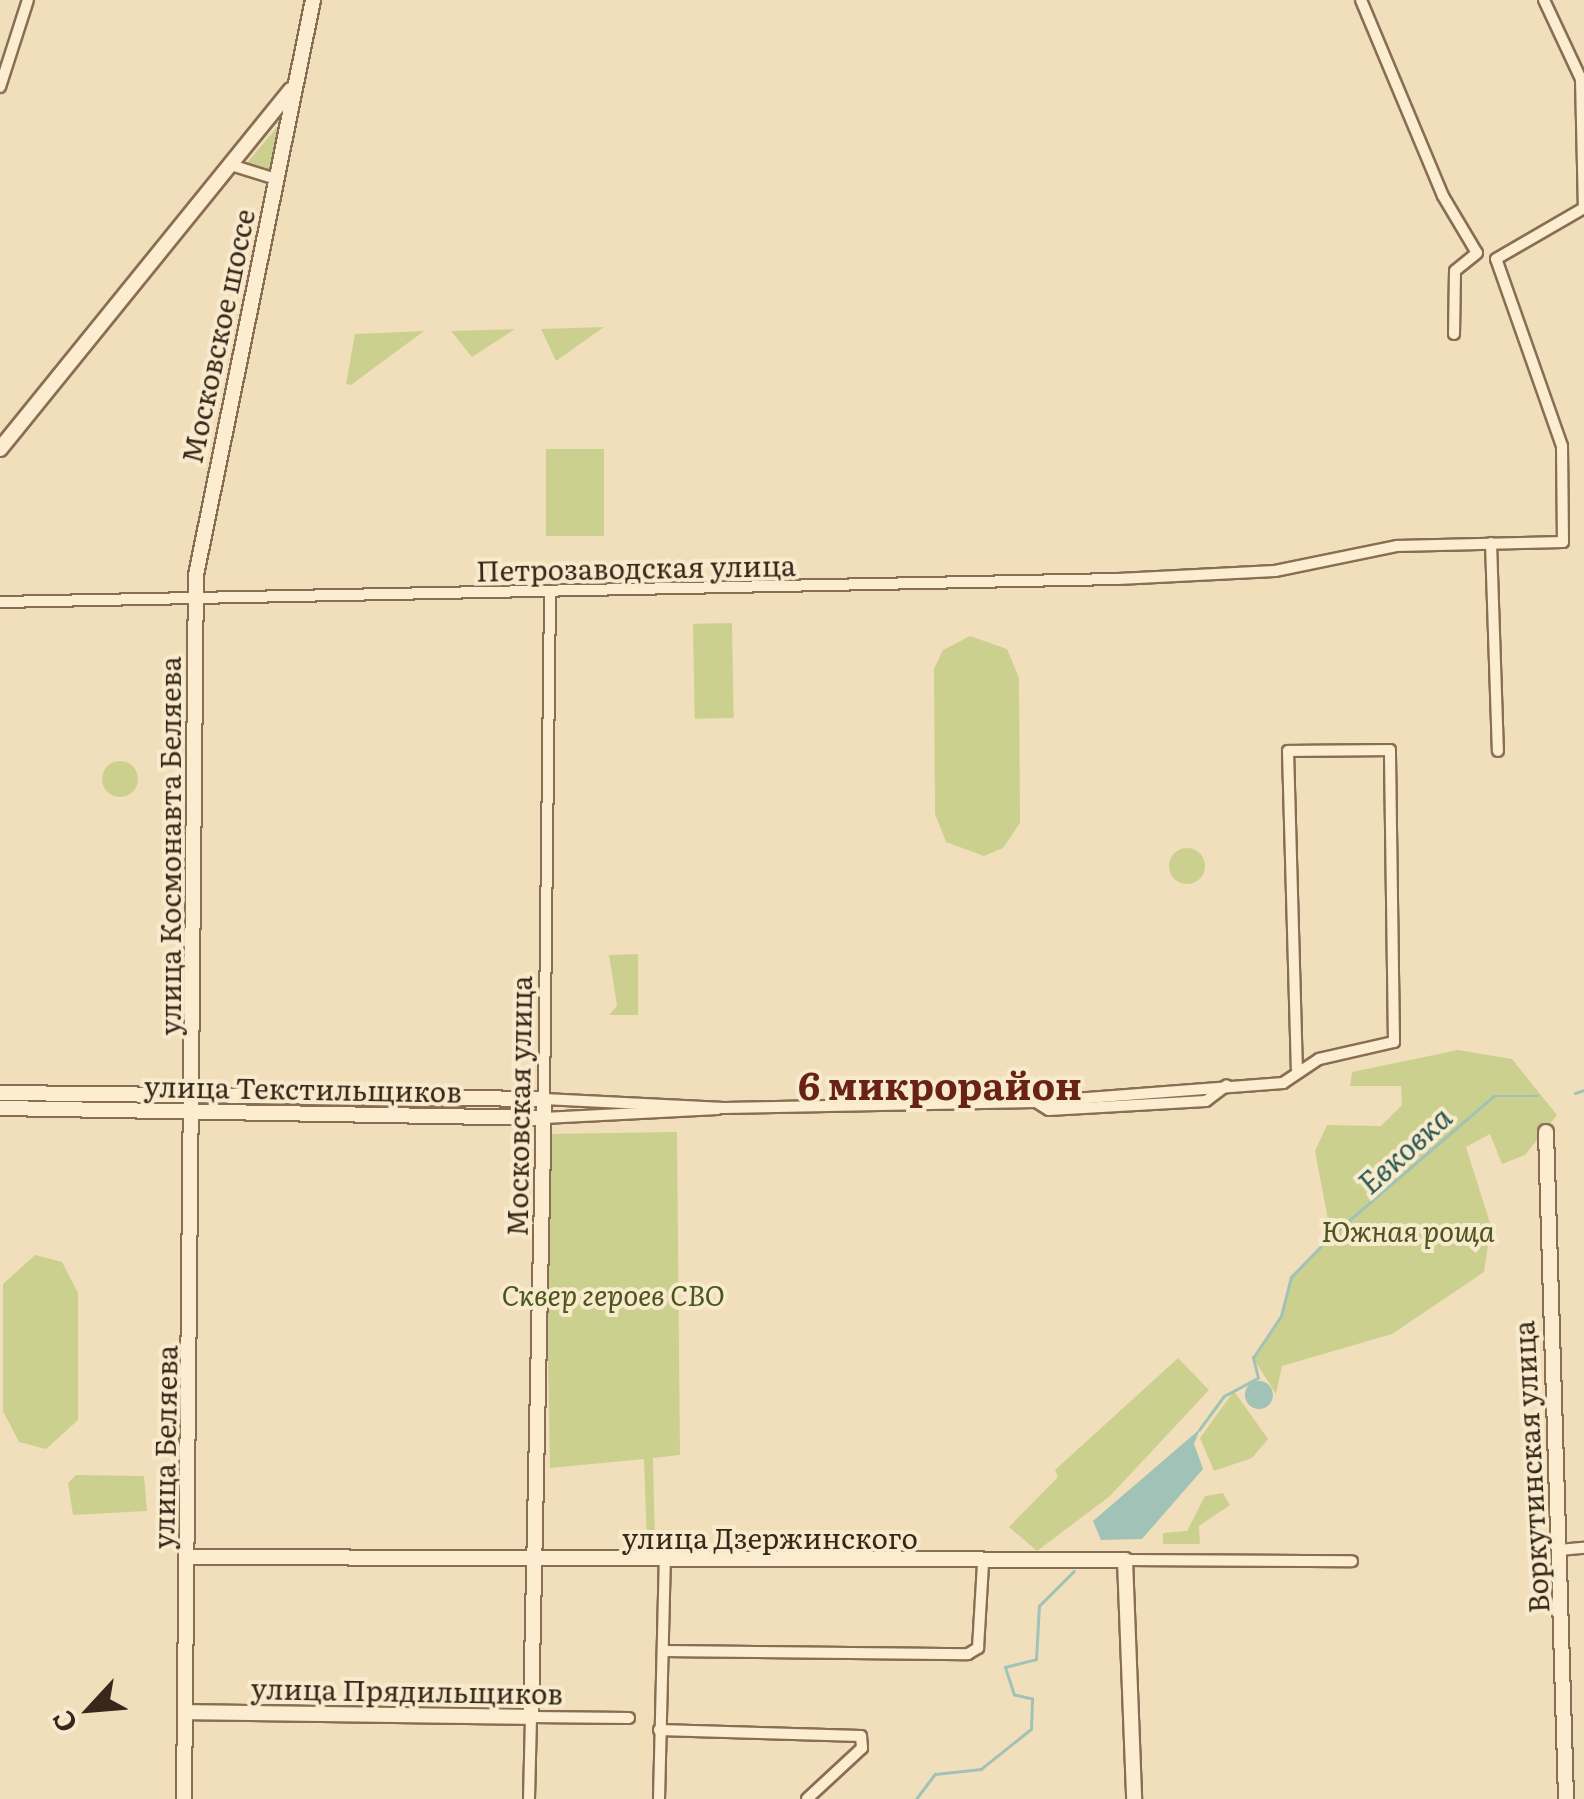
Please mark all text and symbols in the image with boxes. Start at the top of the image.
street label: Московское шоссе [174,206,260,466]
street label: Петрозаводская улица [476,547,796,587]
street label: улица Космонавта Беляева [152,657,186,1035]
street label: Московская улица [499,975,537,1237]
district label: 6 микрорайон [798,1061,1082,1107]
street label: улица Текстильщиков [144,1068,462,1108]
water label: Евковка [1350,1098,1458,1200]
park label: Южная роща [1321,1213,1495,1247]
park label: Сквер героев СВО [501,1277,725,1311]
street label: Воркутинская улица [1506,1320,1554,1614]
street label: улица Беляева [145,1345,183,1549]
street label: улица Дзержинского [622,1520,918,1554]
north arrow [40,1659,140,1759]
street label: улица Прядильщиков [251,1670,563,1710]
text: С [40,1704,86,1740]

